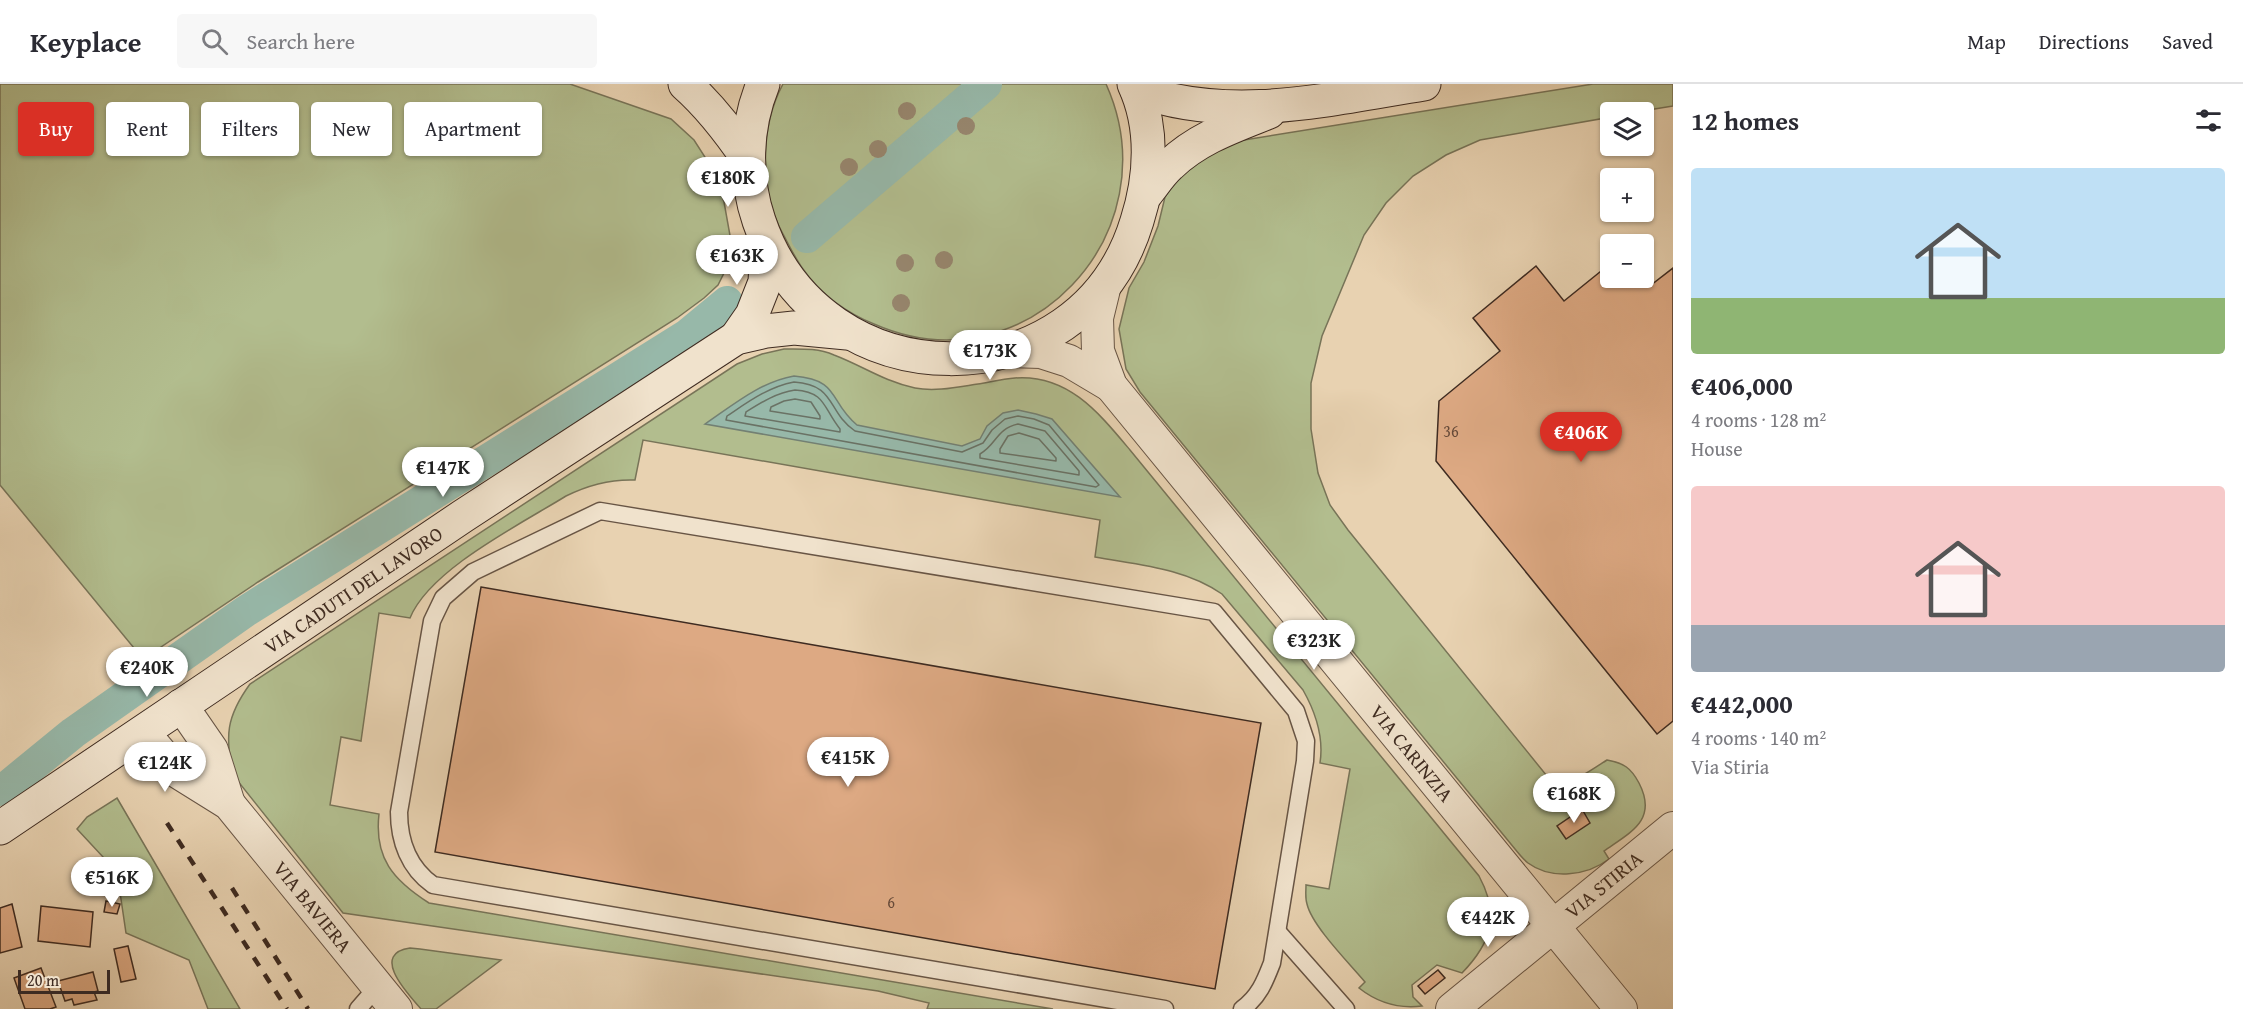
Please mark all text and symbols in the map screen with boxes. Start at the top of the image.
search box [177,14,597,68]
text: Keyplace [30,21,141,62]
icon: search [198,25,231,58]
text: Search here [246,25,355,57]
text: Map [1967,26,2006,57]
text: Directions [2039,26,2129,57]
text: Saved [2162,26,2213,57]
text: 12 homes [1691,101,1799,140]
chip: Buy [18,102,94,156]
chip: Rent [106,102,189,156]
chip: Filters [201,102,299,156]
chip: New [311,102,392,156]
chip: Apartment [404,102,542,156]
map controls [1600,102,1654,288]
button: layers [1600,102,1654,156]
icon: filters [2192,104,2225,137]
pin: €180K [686,157,770,208]
text: €180K [701,162,755,191]
button: + [1600,168,1654,222]
icon: home [1904,207,2012,315]
button: − [1600,234,1654,288]
pin: €163K [695,235,779,286]
text: €163K [710,240,764,269]
pin: €173K [948,330,1032,381]
text: €173K [963,335,1017,364]
text: €406,000 [1691,366,1793,405]
text: 4 rooms · 128 m² [1691,405,1826,434]
pin: €406K [1539,412,1623,463]
text: €406K [1554,417,1608,446]
house number: 36 [1443,419,1459,443]
text: House [1691,434,1743,463]
pin: €147K [401,447,485,498]
text: €147K [416,452,470,481]
street label: VIA CADUTI DEL LAVORO [258,519,448,660]
icon: home [1904,525,2012,633]
pin: €323K [1272,620,1356,671]
text: €323K [1287,625,1341,654]
pin: €240K [105,647,189,698]
text: €240K [120,652,174,681]
text: €442,000 [1691,684,1793,723]
street label: VIA CARINZIA [1364,698,1461,808]
text: 4 rooms · 140 m² [1691,723,1826,752]
pin: €415K [806,737,890,788]
pin: €124K [123,742,207,793]
text: €415K [821,742,875,771]
text: €124K [138,747,192,776]
text: Via Stiria [1691,752,1769,781]
pin: €168K [1532,773,1616,824]
text: €168K [1547,778,1601,807]
street label: VIA STIRIA [1558,844,1648,925]
street label: VIA BAVIERA [267,854,359,958]
pin: €516K [70,857,154,908]
text: €516K [85,862,139,891]
house number: 6 [887,890,895,914]
pin: €442K [1446,897,1530,948]
text: €442K [1461,902,1515,931]
scale bar [18,967,110,994]
text: 20 m [27,968,59,992]

